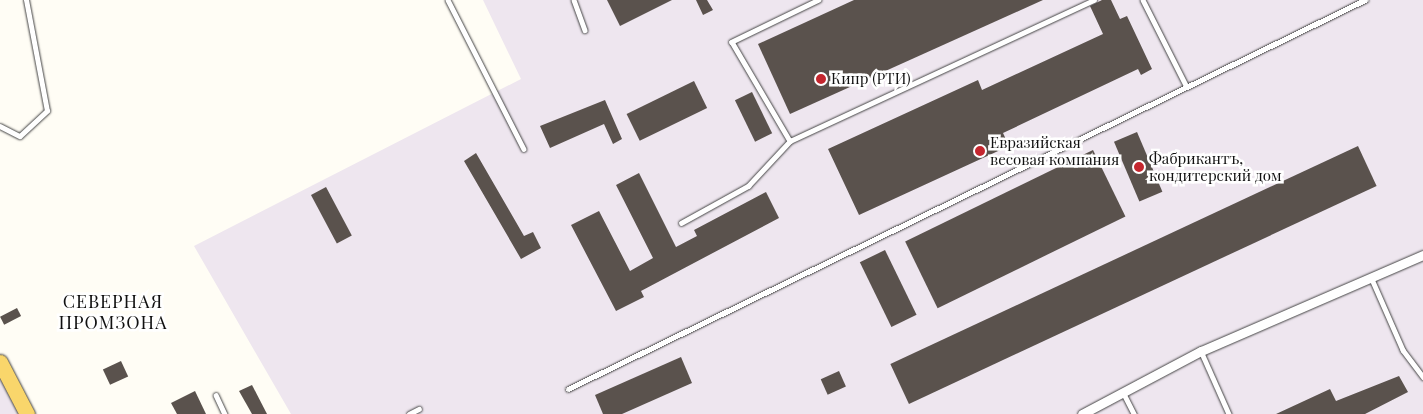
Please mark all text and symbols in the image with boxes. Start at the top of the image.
place label: Кипр (РТИ) [831,70,911,88]
marker: Кипр (РТИ) [815,73,827,85]
place label: Евразийская весовая компания [990,133,1119,168]
marker: Евразийская весовая компания [974,145,986,157]
place label: Фабрикантъ, кондитерский дом [1149,149,1282,184]
marker: Фабрикантъ, кондитерский дом [1133,161,1145,173]
district label: СЕВЕРНАЯ ПРОМЗОНА [57,291,169,334]

